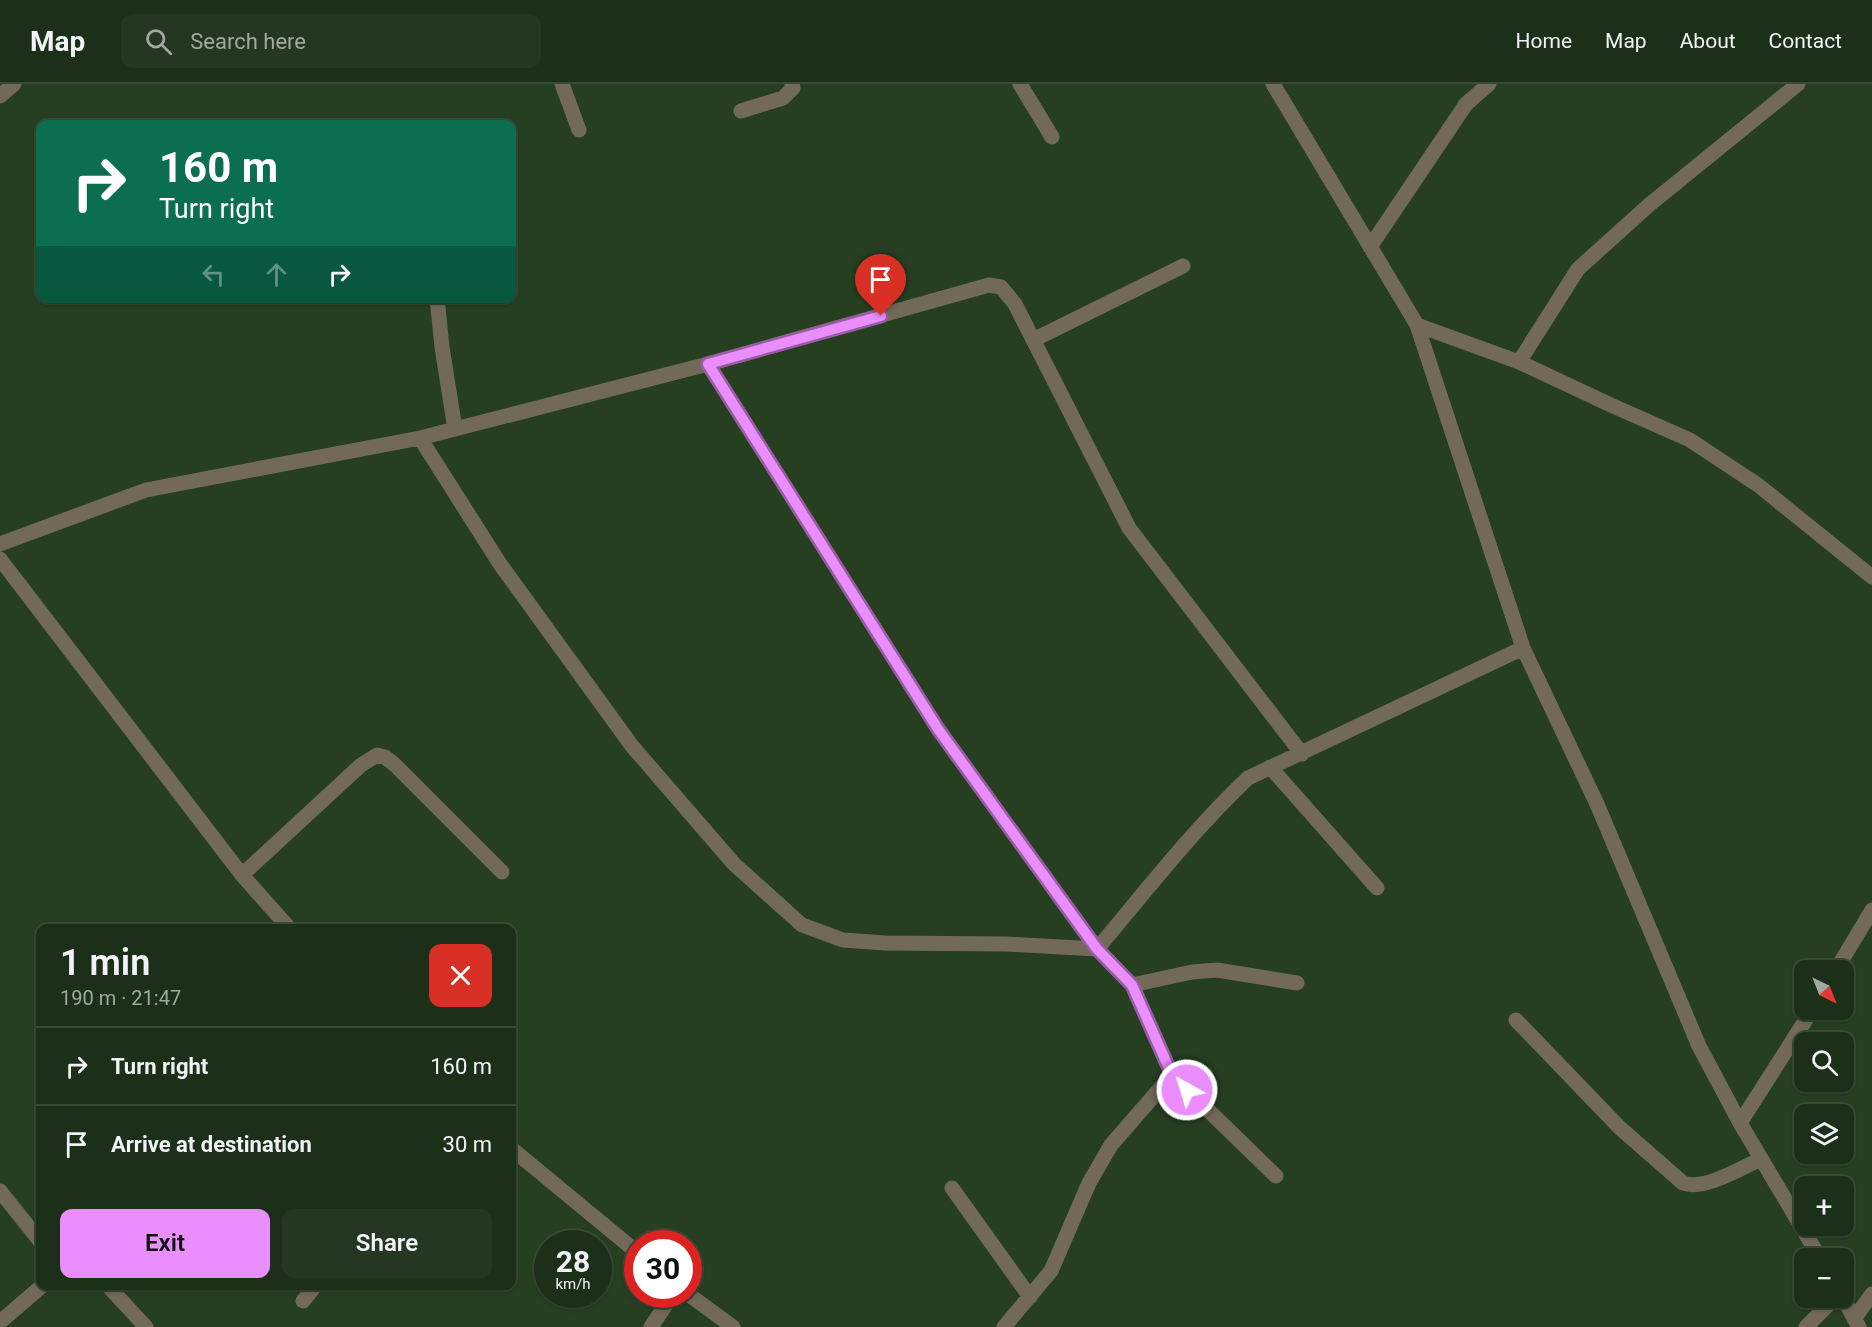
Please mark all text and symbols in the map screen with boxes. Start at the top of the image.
search box [121,14,541,68]
text: Map [30,25,85,58]
icon: search [142,25,175,58]
text: Search here [190,29,306,54]
text: Home [1516,29,1572,53]
text: Map [1605,29,1647,53]
text: About [1680,29,1736,53]
text: Contact [1769,29,1842,53]
text: 160 m [159,143,278,192]
icon: right [60,144,138,222]
text: Turn right [159,193,274,225]
pin [855,254,906,316]
icon: left [197,258,230,291]
icon: ahead [260,258,293,291]
icon: right [323,258,356,291]
icon: arrive [864,263,897,296]
text: 1 min [60,942,150,984]
button: close [429,944,492,1007]
north arrow [1794,960,1854,1020]
map controls [1794,960,1854,1308]
text: 190 m · 21:47 [60,986,181,1010]
button: search [1794,1032,1854,1092]
icon: right [60,1050,93,1083]
text: Turn right [111,1054,208,1079]
text: 160 m [430,1054,492,1079]
position arrow [1155,1058,1219,1122]
button: layers [1794,1104,1854,1164]
icon: arrive [60,1128,93,1161]
text: Arrive at destination [111,1132,312,1157]
text: 30 m [443,1132,492,1157]
button: + [1794,1176,1854,1236]
button: Exit [60,1209,270,1278]
button: Share [282,1209,492,1278]
speed limit sign: 30 [624,1230,702,1308]
text: 28 [556,1244,590,1279]
button: − [1794,1248,1854,1308]
text: km/h [555,1275,591,1293]

